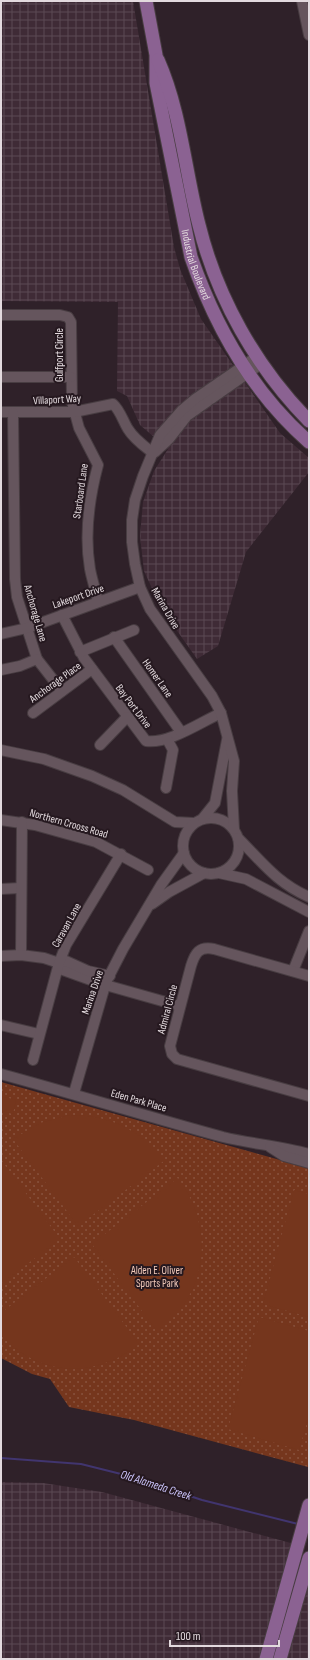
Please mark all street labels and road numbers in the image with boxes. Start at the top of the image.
street label: Industrial Boulevard [179,228,213,302]
street label: Gulfport Circle [53,328,66,382]
street label: Villaport Way [33,392,82,407]
street label: Starboard Lane [70,463,91,519]
street label: Anchorage Lane [21,582,50,643]
street label: Lakeport Drive [51,582,106,611]
street label: Marina Drive [148,585,183,631]
street label: Homer Lane [140,657,176,700]
street label: Anchorage Place [26,659,84,706]
street label: Bay Port Drive [113,682,154,731]
street label: Northern Crooss Road [28,806,110,841]
street label: Caravan Lane [49,901,84,950]
street label: Marina Drive [79,968,106,1016]
street label: Admiral Circle [154,983,180,1036]
street label: Eden Park Place [109,1086,168,1115]

